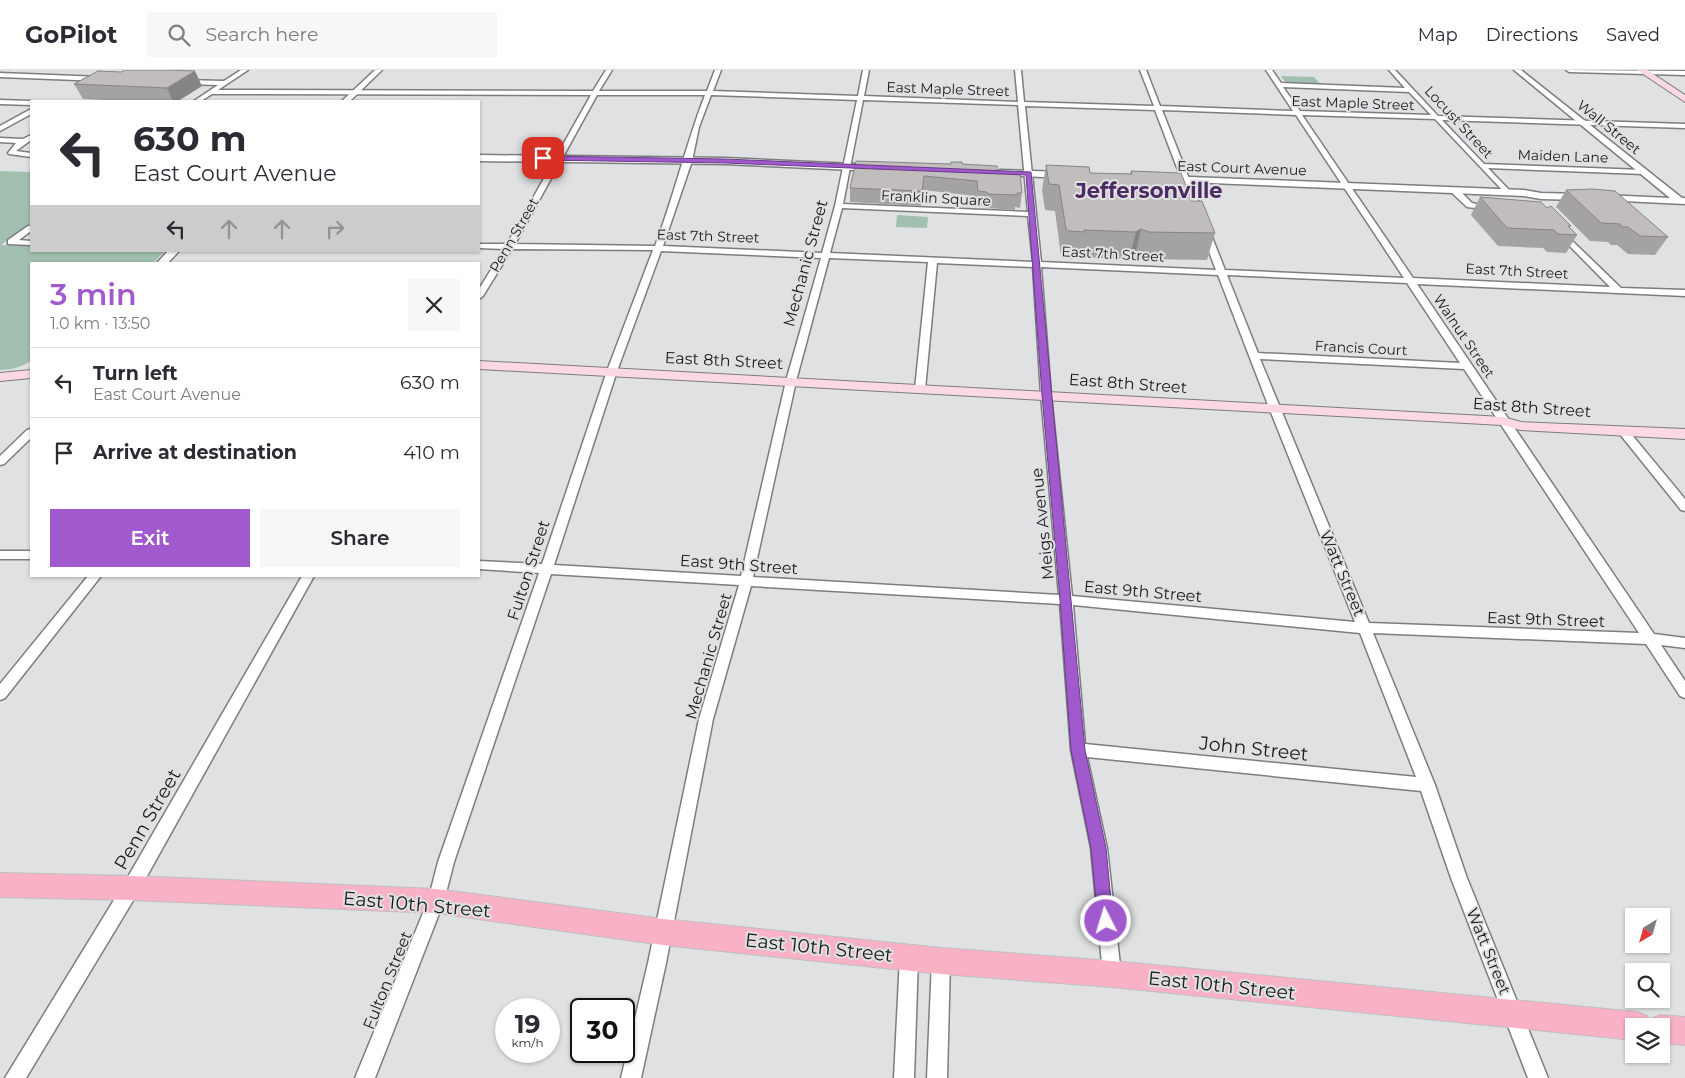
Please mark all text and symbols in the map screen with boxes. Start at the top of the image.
search box [147,12,497,57]
text: GoPilot [25,20,117,49]
icon: search [165,21,193,49]
text: Search here [205,23,318,46]
text: Map [1418,24,1458,46]
text: Directions [1486,24,1578,46]
text: Saved [1606,24,1660,46]
street label: East Maple Street [886,78,1010,100]
street label: Locust Street [1421,82,1497,162]
street label: East Maple Street [1291,92,1415,114]
street label: Wall Street [1574,96,1645,158]
text: 630 m [133,117,246,160]
icon: left [50,120,115,185]
pin [522,137,564,179]
icon: arrive [529,144,557,172]
street label: Maiden Lane [1517,145,1609,167]
street label: East Court Avenue [1177,157,1307,179]
text: East Court Avenue [133,160,337,187]
district label: Jeffersonville [1074,178,1223,203]
street label: Franklin Square [881,186,991,210]
street label: Penn Street [485,194,543,276]
street label: Mechanic Street [779,197,832,329]
icon: left [162,215,190,243]
icon: ahead [215,215,243,243]
icon: ahead [268,215,296,243]
icon: right [321,215,349,243]
street label: East 7th Street [656,225,760,247]
street label: East 7th Street [1061,242,1165,266]
street label: East 7th Street [1465,259,1569,283]
text: 3 min [50,276,137,313]
button: close [408,279,460,331]
street label: Walnut Street [1429,291,1499,382]
text: 1.0 km · 13:50 [50,314,150,333]
street label: Francis Court [1314,337,1408,359]
street label: East 8th Street [664,348,784,373]
text: Turn left [93,362,178,385]
icon: left [50,369,78,397]
street label: East 8th Street [1068,370,1188,397]
text: 630 m [400,371,460,394]
text: East Court Avenue [93,385,241,404]
street label: East 8th Street [1472,394,1592,421]
icon: arrive [50,439,78,467]
text: Arrive at destination [93,441,297,464]
text: 410 m [403,441,460,464]
street label: Meigs Avenue [1027,467,1058,581]
button: Exit [50,509,250,567]
button: Share [260,509,460,567]
street label: Fulton Street [503,517,554,623]
street label: Watt Street [1316,527,1369,620]
street label: East 9th Street [679,551,799,578]
street label: East 9th Street [1083,577,1203,606]
street label: Mechanic Street [681,590,736,722]
street label: East 9th Street [1487,608,1606,631]
street label: John Street [1197,731,1310,766]
street label: Penn Street [109,764,186,874]
street label: East 10th Street [342,887,492,922]
position arrow [1079,894,1131,946]
street label: Watt Street [1463,905,1515,998]
north arrow [1625,908,1670,952]
map controls [1625,908,1670,1063]
street label: Fulton Street [359,928,416,1032]
street label: East 10th Street [744,928,894,967]
button: search [1625,963,1670,1008]
street label: East 10th Street [1147,966,1297,1005]
speed limit sign: 30 [570,998,635,1063]
text: 19 [515,1009,540,1039]
button: layers [1625,1018,1670,1063]
text: km/h [511,1035,544,1050]

